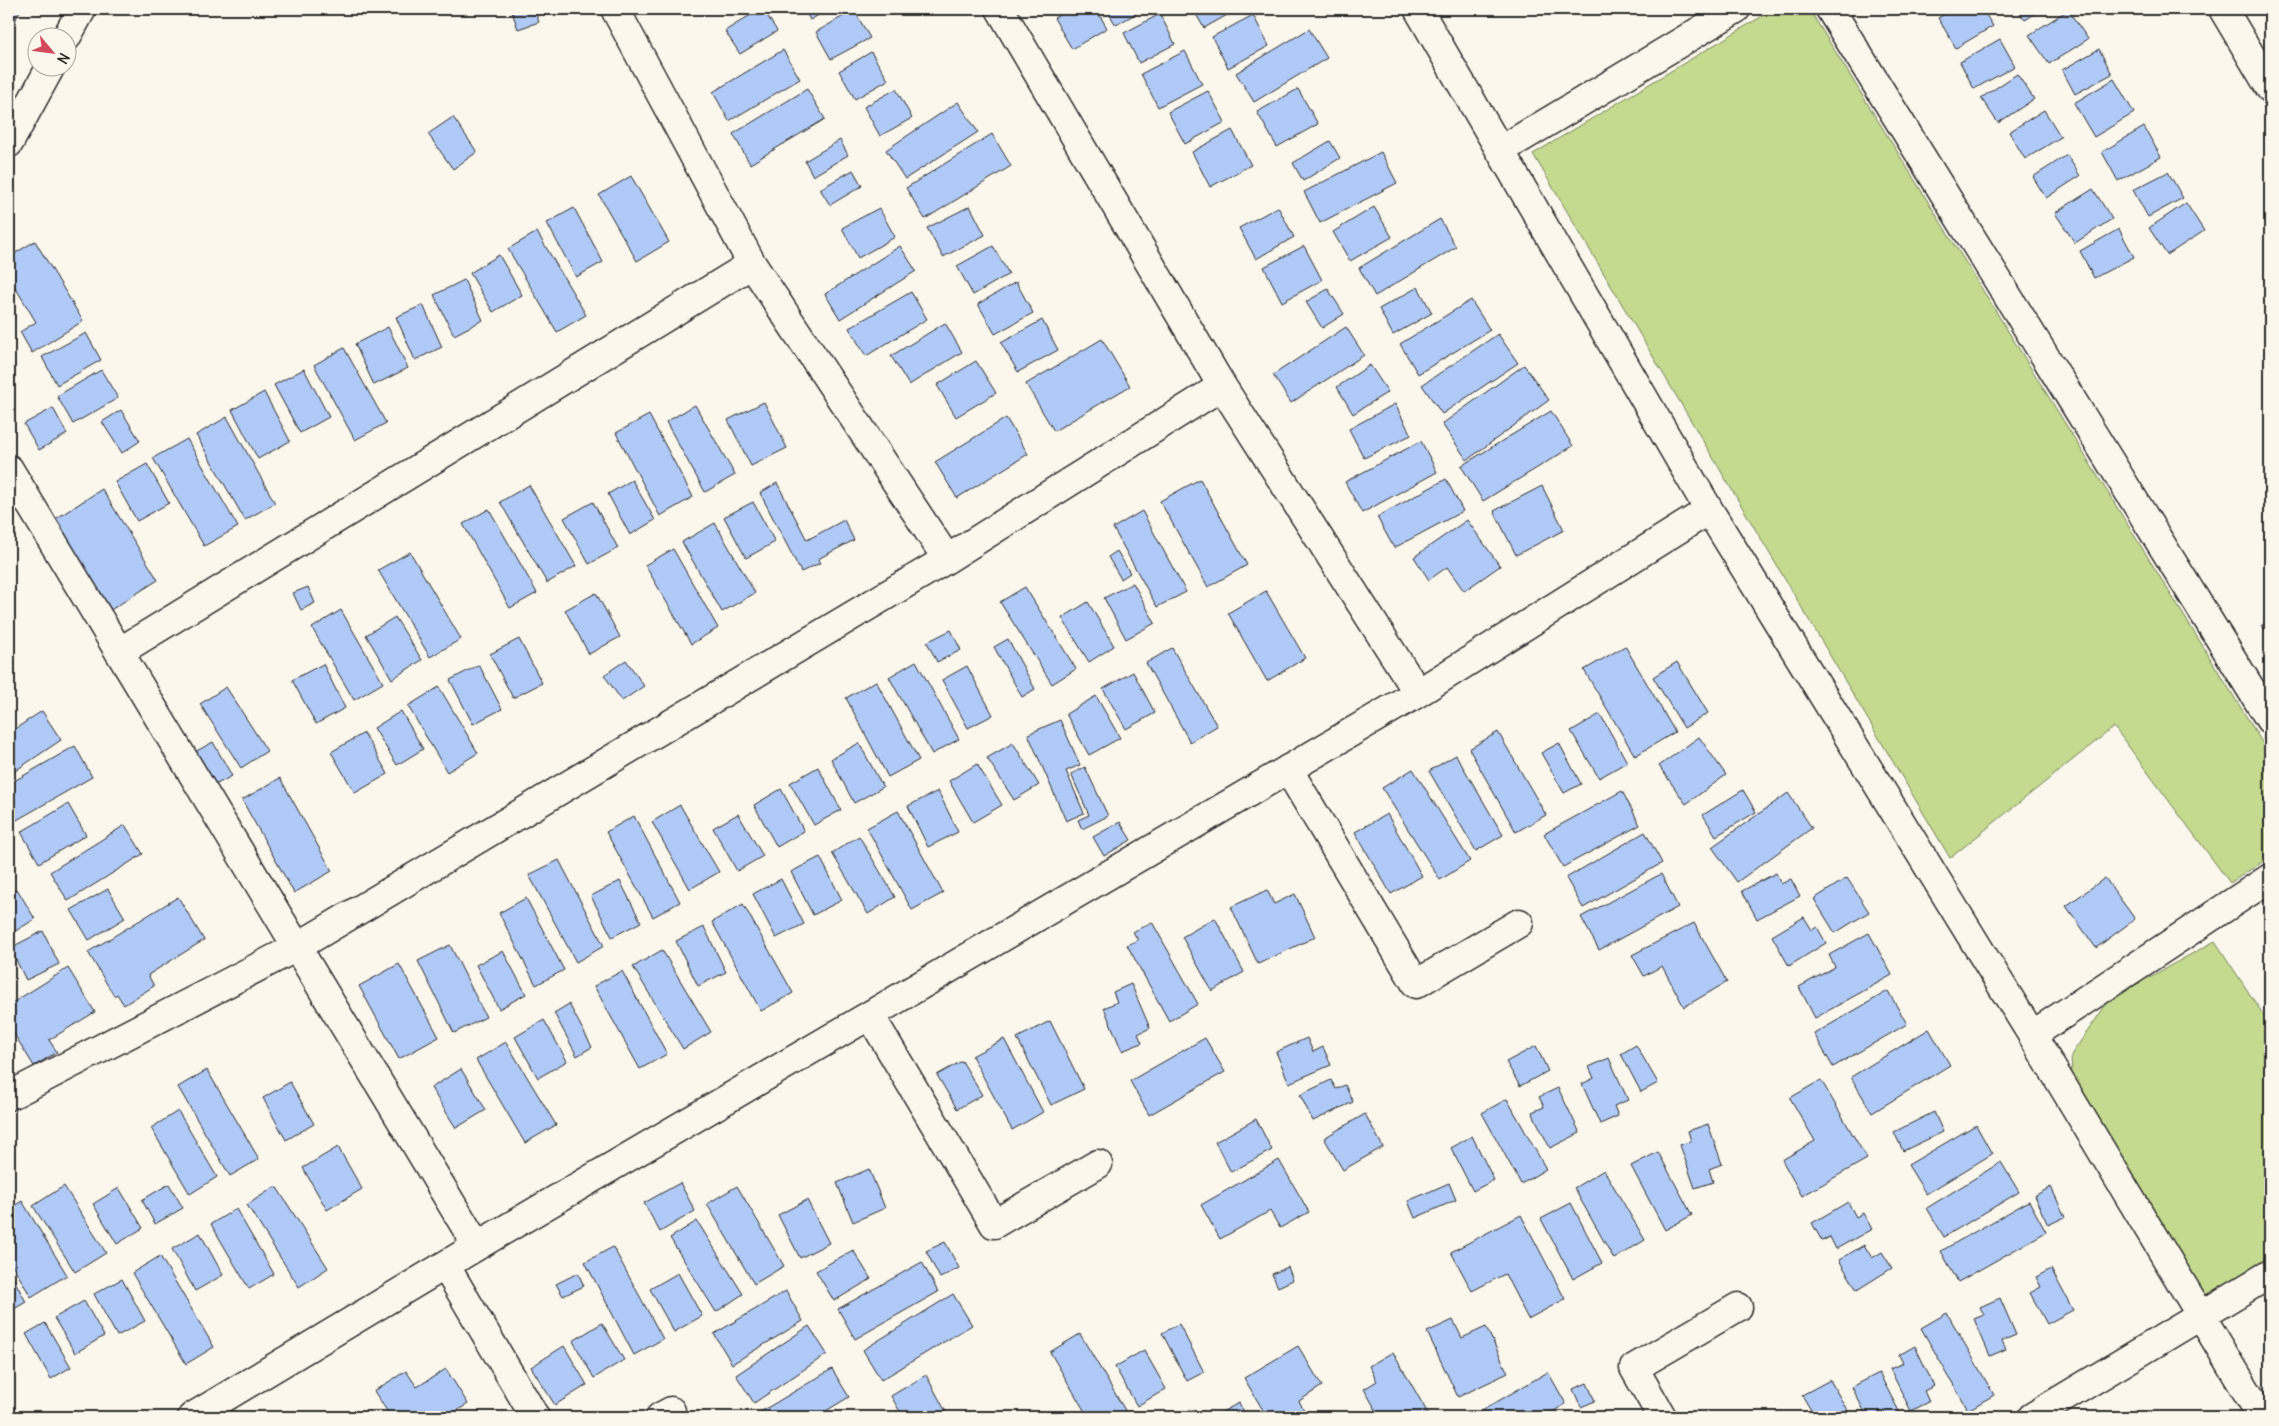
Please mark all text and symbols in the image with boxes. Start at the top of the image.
north arrow [28,28,78,78]
text: N [53,50,74,67]

